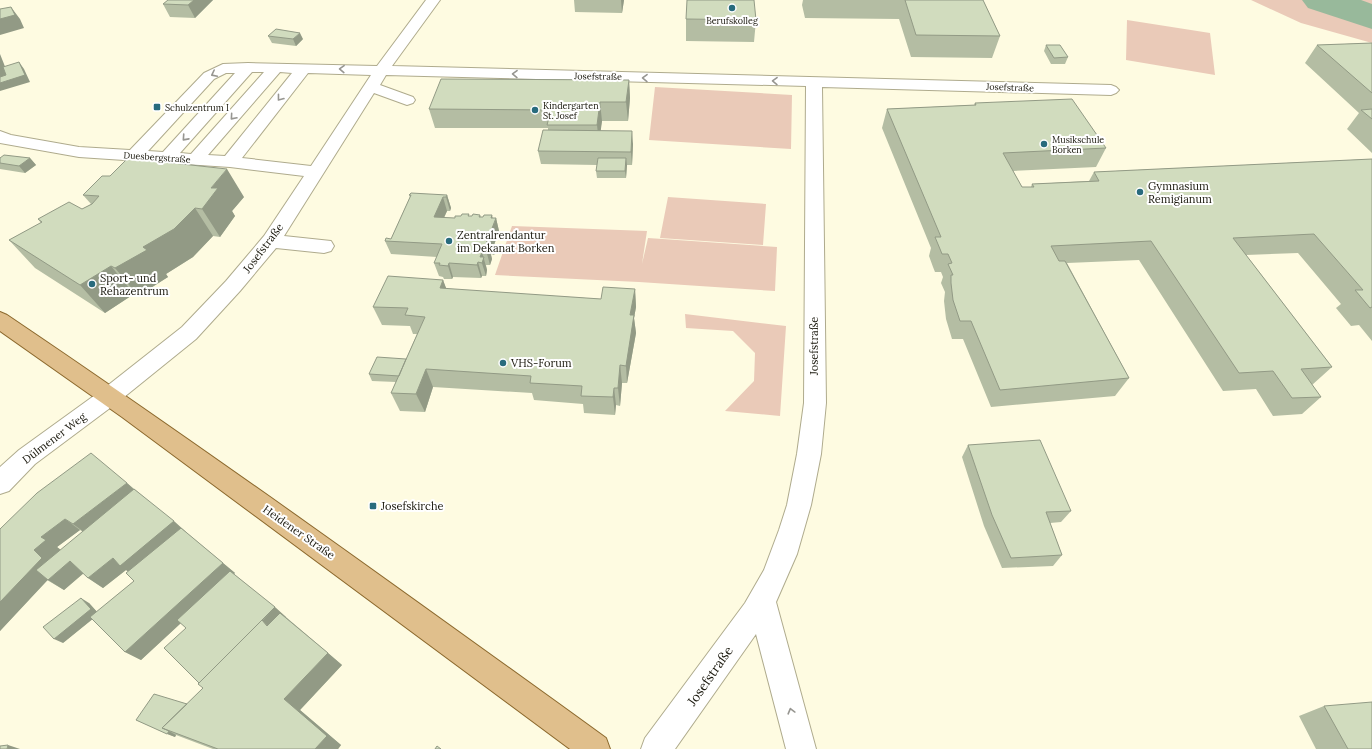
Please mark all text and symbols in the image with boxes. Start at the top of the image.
marker: Berufskolleg [727,3,737,13]
place label: Berufskolleg [706,15,759,26]
one-way arrow [339,65,345,74]
one-way arrow [210,69,218,77]
one-way arrow [512,70,518,79]
street label: Josefstraße [573,70,622,82]
one-way arrow [642,73,648,82]
one-way arrow [772,77,778,85]
street label: Josefstraße [985,81,1034,93]
one-way arrow [278,94,285,101]
place label: Kindergarten St. Josef [543,100,599,121]
marker: Schulzentrum I [152,102,162,112]
place label: Schulzentrum I [165,102,229,113]
marker: Kindergarten St. Josef [530,105,540,115]
one-way arrow [230,113,237,120]
one-way arrow [183,133,190,141]
place label: Musikschule Borken [1052,134,1104,155]
marker: Musikschule Borken [1039,139,1049,149]
street label: Duesbergstraße [123,149,191,165]
place label: Gymnasium Remigianum [1148,179,1212,206]
marker: Gymnasium Remigianum [1135,187,1145,197]
street label: Josefstraße [239,220,286,276]
place label: Zentralrendantur im Dekanat Borken [457,228,555,255]
marker: Zentralrendantur im Dekanat Borken [444,236,454,246]
place label: Sport- und Rehazentrum [100,271,169,298]
marker: Sport- und Rehazentrum [87,279,97,289]
street label: Josefstraße [807,317,821,376]
place label: VHS-Forum [510,356,572,370]
marker: VHS-Forum [498,358,508,368]
street label: Dülmener Weg [19,409,89,467]
place label: Josefskirche [380,499,443,513]
marker: Josefskirche [368,501,378,511]
street label: Heidener Straße [260,502,338,562]
street label: Josefstraße [683,643,737,710]
one-way arrow [787,708,796,715]

